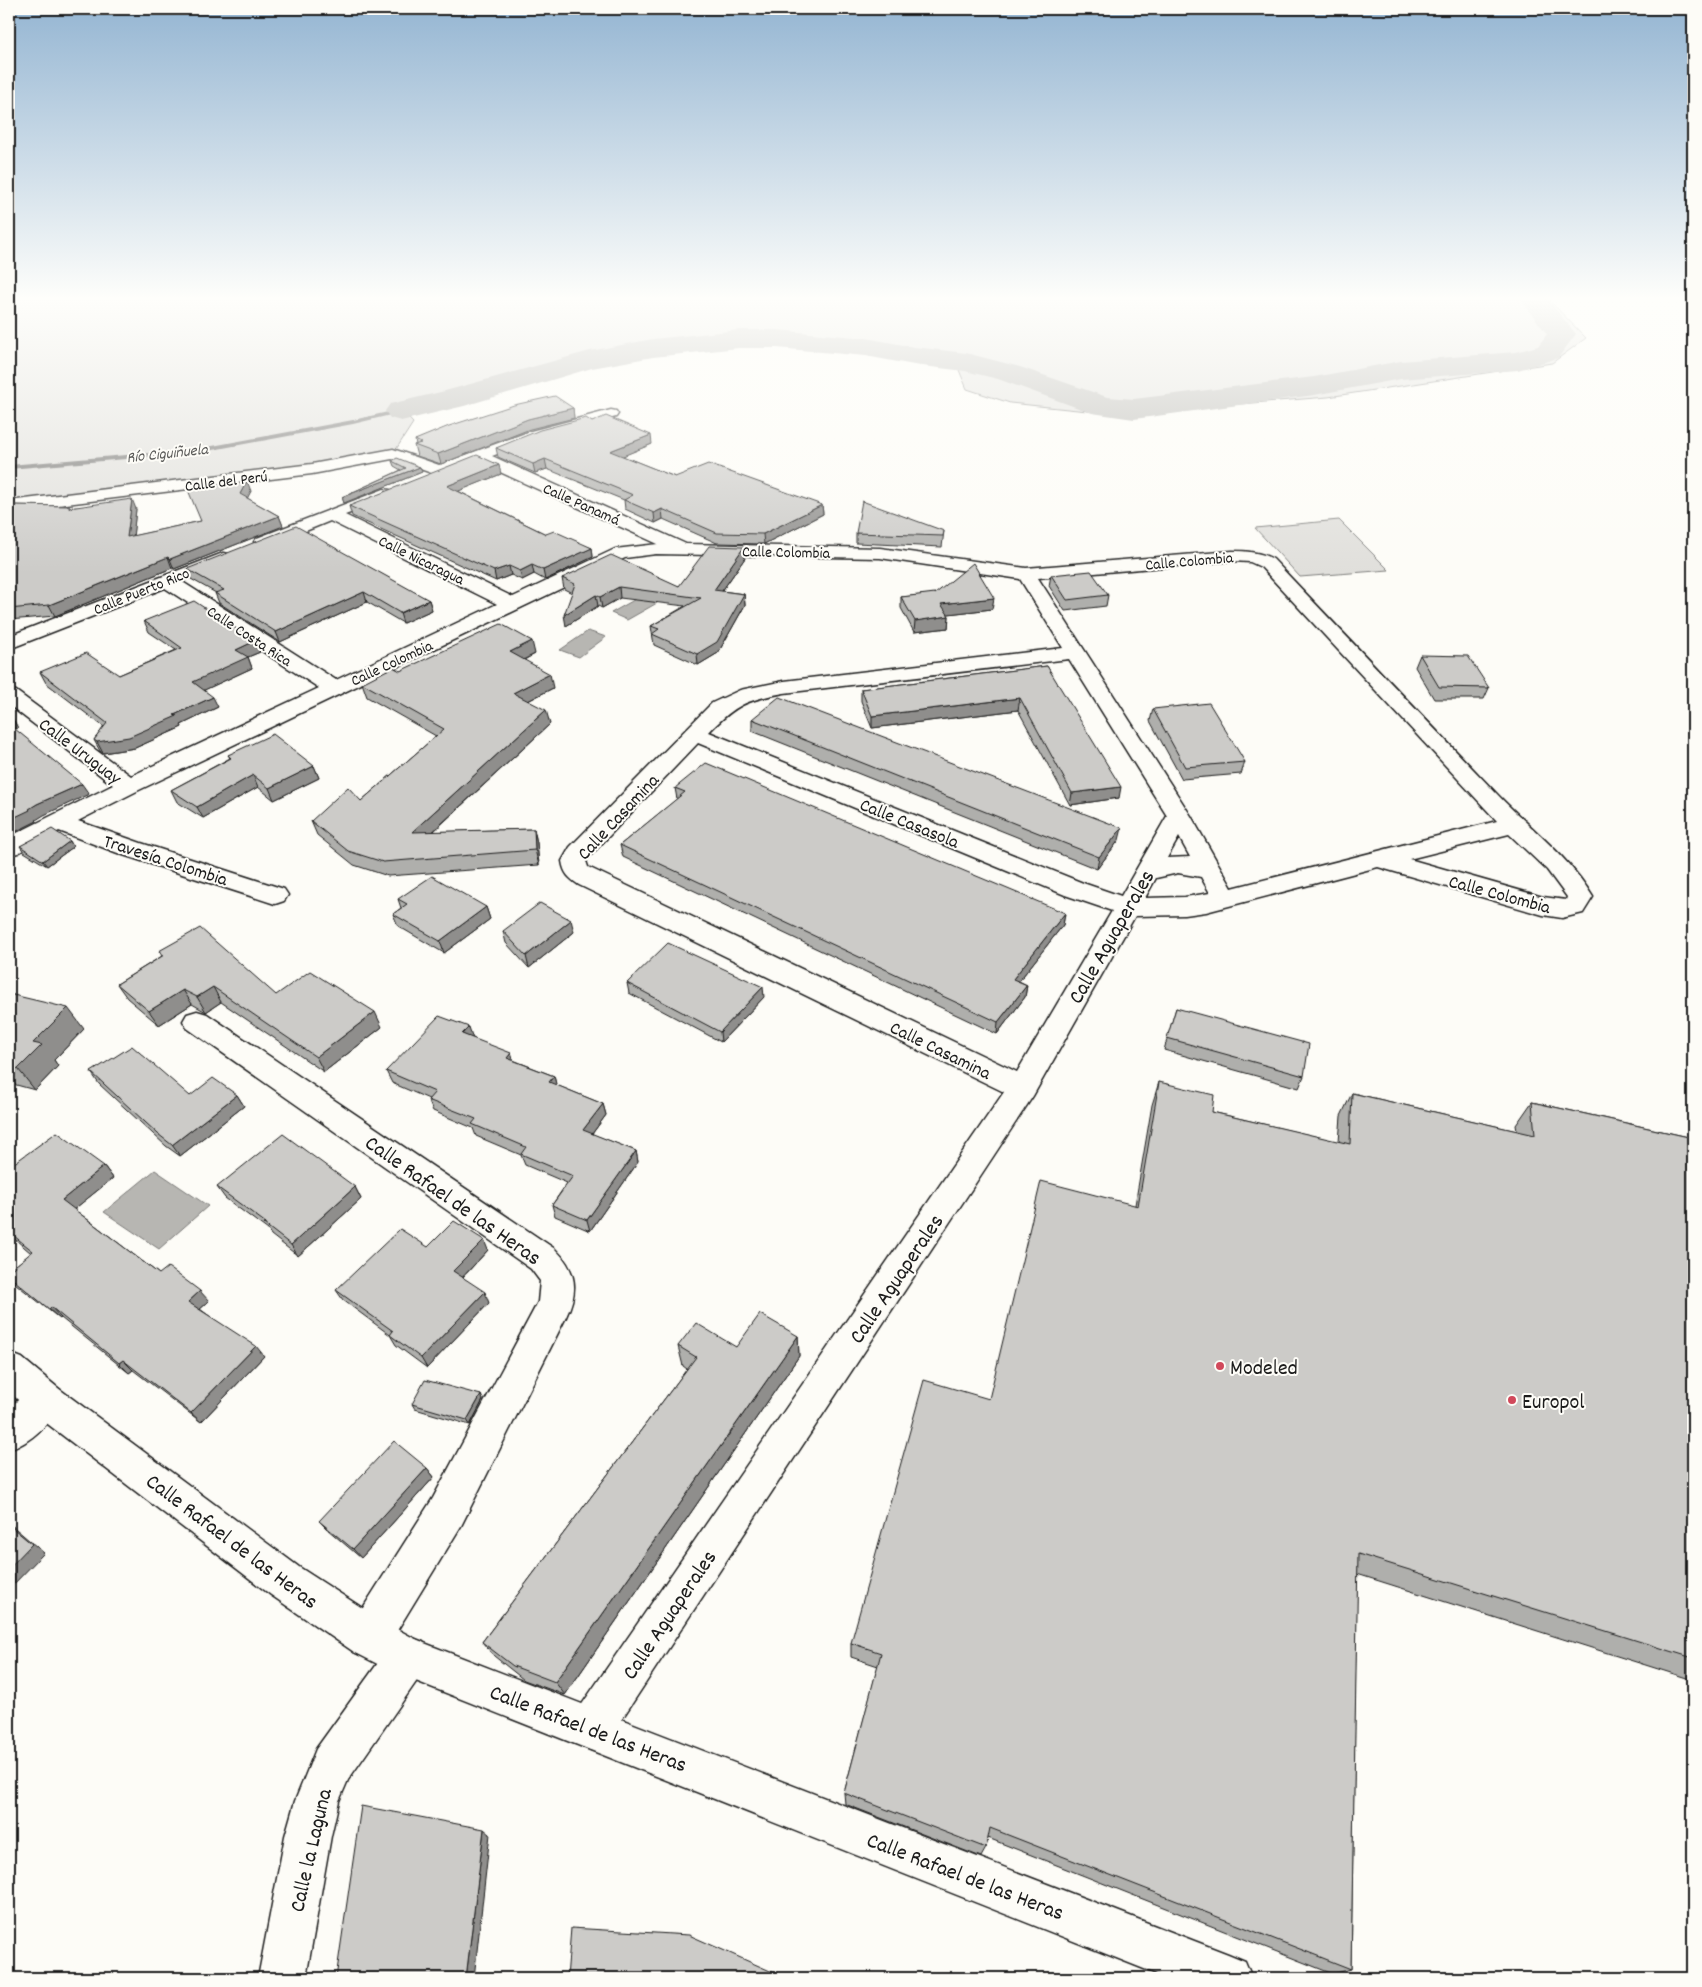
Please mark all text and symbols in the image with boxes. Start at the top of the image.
water label: Río Ciguiñuela [125,439,211,470]
street label: Calle del Perú [184,466,269,499]
street label: Calle Panamá [539,478,623,533]
street label: Calle Nicaragua [374,530,468,592]
street label: Calle Colombia [742,541,831,566]
street label: Calle Colombia [1144,547,1235,578]
street label: Calle Puerto Rico [90,563,193,622]
street label: Calle Costa Rica [202,601,296,673]
street label: Calle Colombia [347,635,437,693]
street label: Calle Uruguay [32,713,126,793]
street label: Calle Casamina [572,768,668,868]
street label: Calle Casasola [855,793,963,858]
street label: Travesía Colombia [99,830,232,895]
street label: Calle Aguaperales [1062,865,1164,1011]
street label: Calle Colombia [1445,870,1554,923]
street label: Calle Casamina [884,1016,996,1089]
street label: Calle Rafael de las Heras [357,1129,546,1275]
street label: Calle Aguaperales [843,1209,953,1351]
place label: Modeled [1230,1354,1298,1385]
marker: Modeled [1214,1360,1226,1372]
place label: Europol [1522,1388,1585,1419]
marker: Europol [1506,1394,1518,1406]
street label: Calle Rafael de las Heras [138,1468,324,1618]
street label: Calle Aguaperales [616,1545,726,1687]
street label: Calle Rafael de las Heras [485,1678,691,1782]
street label: Calle la Laguna [283,1785,342,1916]
street label: Calle Rafael de las Heras [862,1826,1068,1930]

